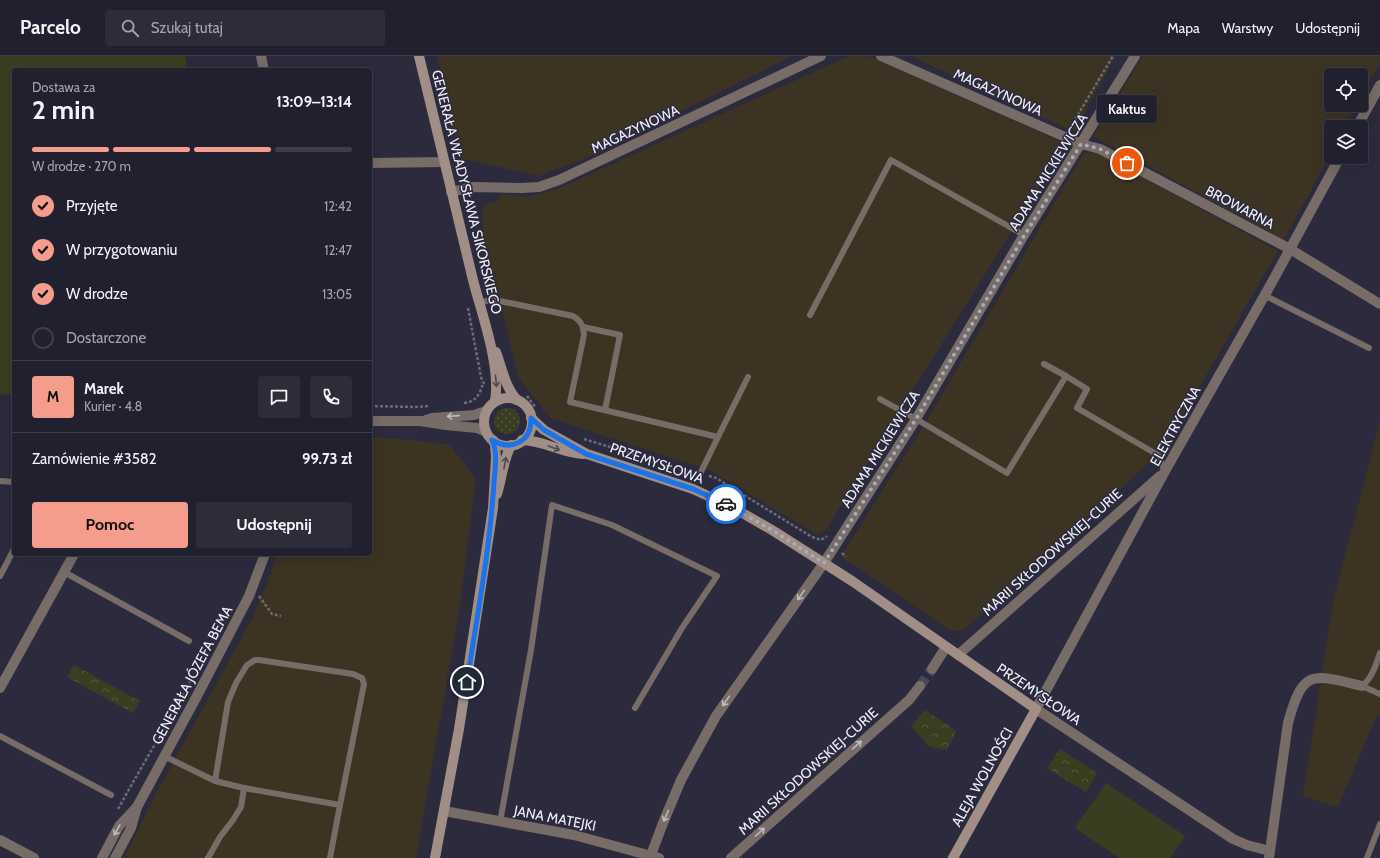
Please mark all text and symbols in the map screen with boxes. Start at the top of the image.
search box [105,10,385,46]
text: Parcelo [20,16,81,39]
icon: search [119,17,141,39]
text: Szukaj tutaj [151,19,223,37]
text: Mapa [1167,19,1200,37]
text: Warstwy [1222,19,1273,37]
text: Udostępnij [1295,19,1360,37]
street label: MAGAZYNOWA [951,64,1046,120]
street label: GENERAŁA WŁADYSŁAWA SIKORSKIEGO [428,68,506,316]
map controls [1324,68,1368,164]
button: locate [1324,68,1368,112]
text: Dostawa za [32,79,95,95]
text: 13:09–13:14 [276,93,352,111]
text: 2 min [32,94,95,126]
callout: Kaktus [1097,95,1157,123]
street label: MAGAZYNOWA [588,101,682,157]
text: Kaktus [1108,101,1146,117]
street label: ADAMA MICKIEWICZA [1005,110,1092,234]
button: layers [1324,120,1368,164]
pin [1110,146,1144,180]
icon: bag [1116,152,1138,174]
text: W drodze · 270 m [32,158,131,174]
street label: BROWARNA [1202,181,1278,233]
icon: check [32,195,54,217]
text: Przyjęte [66,197,117,215]
text: 12:42 [324,198,352,214]
icon: check [32,239,54,261]
text: W przygotowaniu [66,241,177,259]
text: 12:47 [324,242,352,258]
icon: check [32,283,54,305]
text: W drodze [66,285,128,303]
text: 13:05 [322,286,352,302]
text: Dostarczone [66,329,146,347]
one-way arrow [492,374,499,387]
button: chat [258,376,300,418]
button: phone [310,376,352,418]
text: Marek [84,380,124,398]
street label: ELEKTRYCZNA [1146,383,1205,469]
street label: ADAMA MICKIEWICZA [837,387,924,511]
text: M [47,388,59,406]
text: Kurier · 4.8 [84,398,142,414]
one-way arrow [447,413,460,420]
street label: PRZEMYSŁOWA [608,439,707,488]
one-way arrow [548,444,560,452]
text: Zamówienie #3582 [32,450,157,468]
text: 99.73 zł [302,450,352,468]
one-way arrow [501,457,509,470]
courier [706,484,746,524]
street label: MARII SKŁODOWSKIEJ-CURIE [978,484,1126,620]
icon: car [715,493,737,515]
button: Pomoc [32,502,188,548]
button: Udostępnij [196,502,352,548]
one-way arrow [797,589,805,600]
street label: GENERAŁA JÓZEFA BEMA [148,602,236,747]
street label: PRZEMYSŁOWA [993,659,1085,729]
pin [450,665,484,699]
icon: home [456,671,478,693]
one-way arrow [722,695,730,706]
street label: MARII SKŁODOWSKIEJ-CURIE [734,703,882,839]
street label: ALEJA WOLNOŚCI [947,724,1017,830]
one-way arrow [852,741,862,750]
street label: JANA MATEJKI [511,801,598,835]
one-way arrow [662,809,669,821]
one-way arrow [112,824,120,836]
one-way arrow [755,827,765,837]

